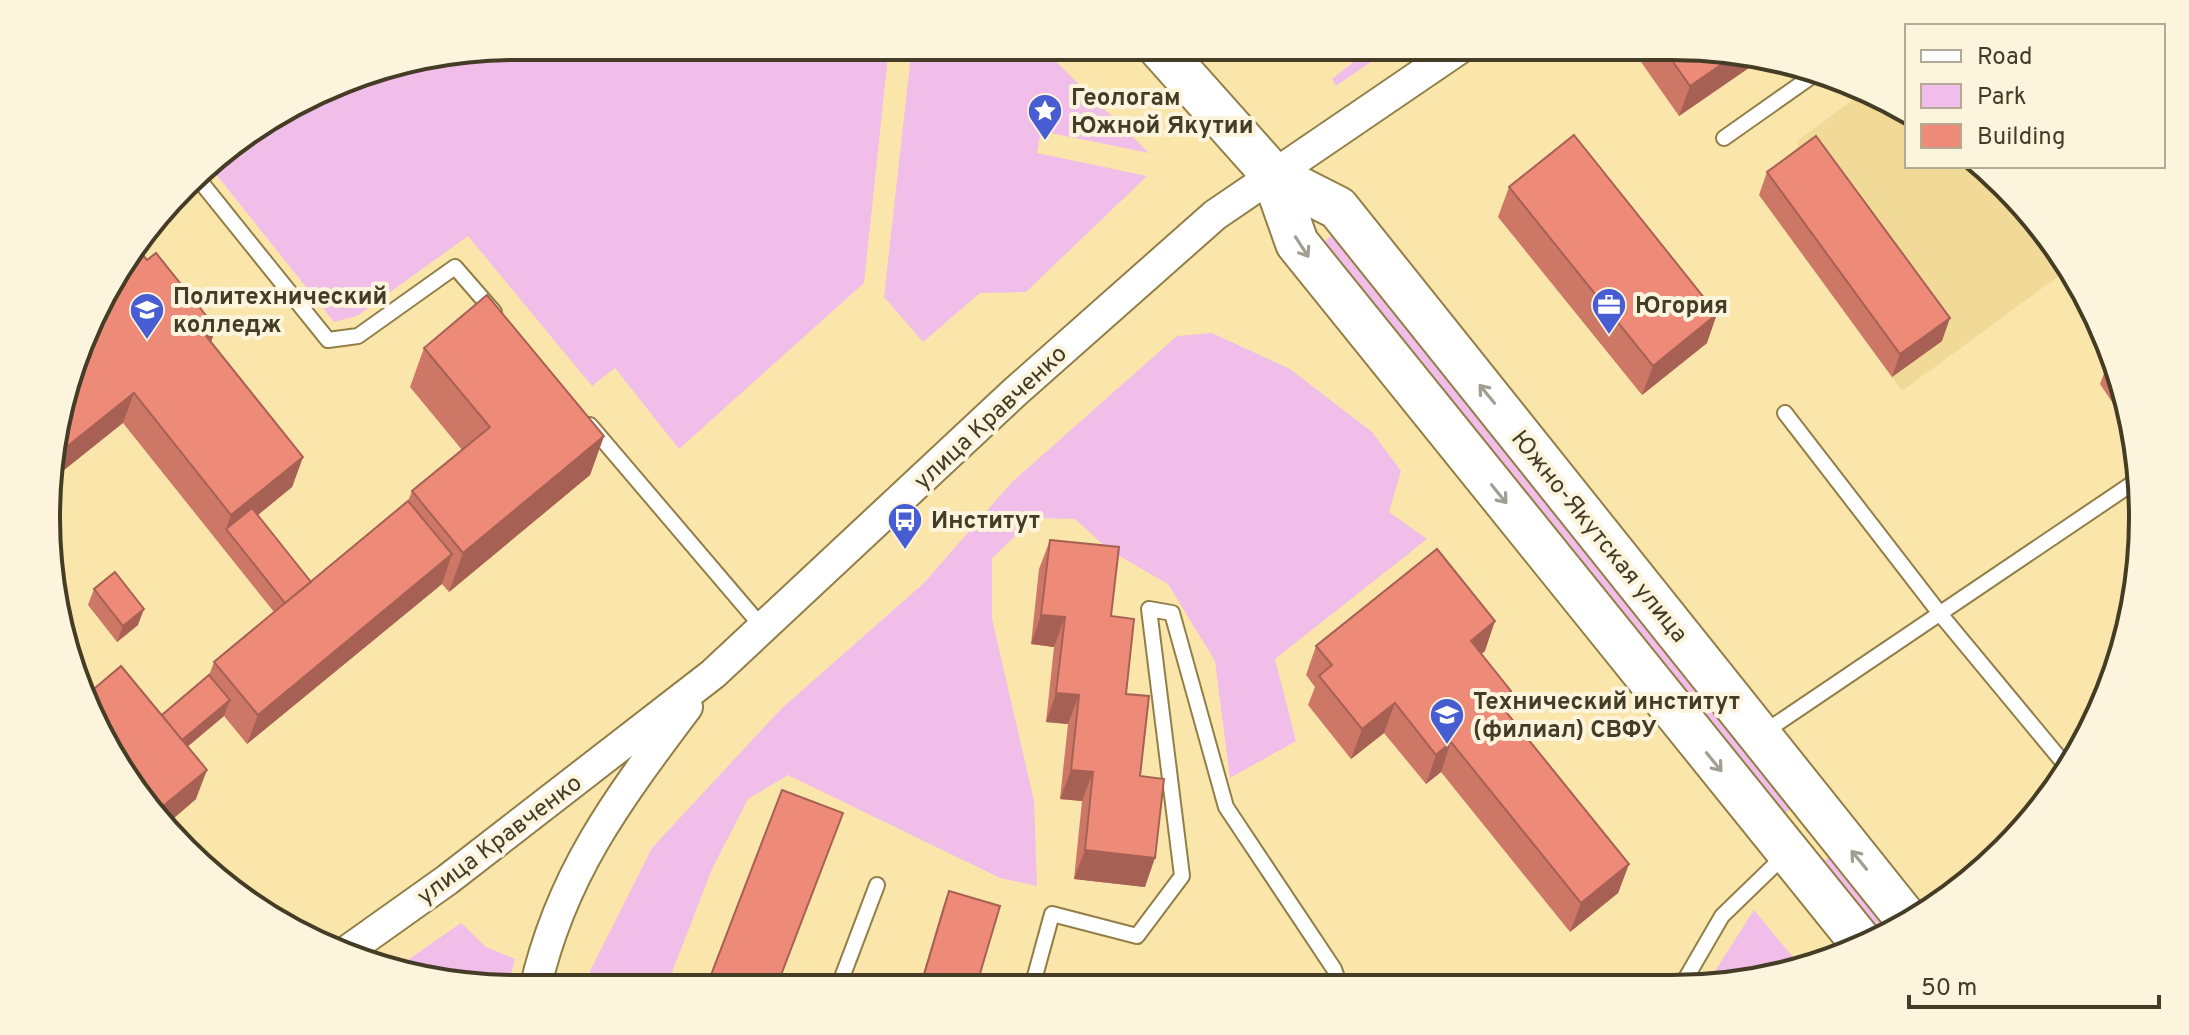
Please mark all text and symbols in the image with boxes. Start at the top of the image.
legend [1905,24,2165,168]
text: Road [1977,43,2033,73]
text: Park [1977,83,2027,113]
place label: Геологам Южной Якутии [1071,84,1253,142]
place icon: Геологам Южной Якутии [1026,92,1064,142]
text: Building [1977,123,2066,153]
one-way arrow [1293,236,1310,258]
place label: Политехнический колледж [173,283,387,341]
office icon: Югория [1590,286,1628,336]
school or university icon: Политехнический колледж [128,291,166,341]
place label: Югория [1635,292,1728,322]
street label: улица Кравченко [908,340,1074,497]
one-way arrow [1478,384,1496,405]
street label: Южно-Якутская улица [1504,425,1693,650]
one-way arrow [1490,483,1507,504]
bus stop icon: Институт [886,501,924,551]
place label: Институт [931,507,1040,537]
place label: Технический институт (филиал) СВФУ [1473,688,1740,746]
school or university icon: Технический институт (филиал) СВФУ [1428,696,1466,746]
one-way arrow [1706,751,1723,772]
street label: улица Кравченко [412,769,589,912]
one-way arrow [1850,850,1868,871]
scale bar [1909,959,2159,1009]
text: 50 m [1921,974,1977,1004]

